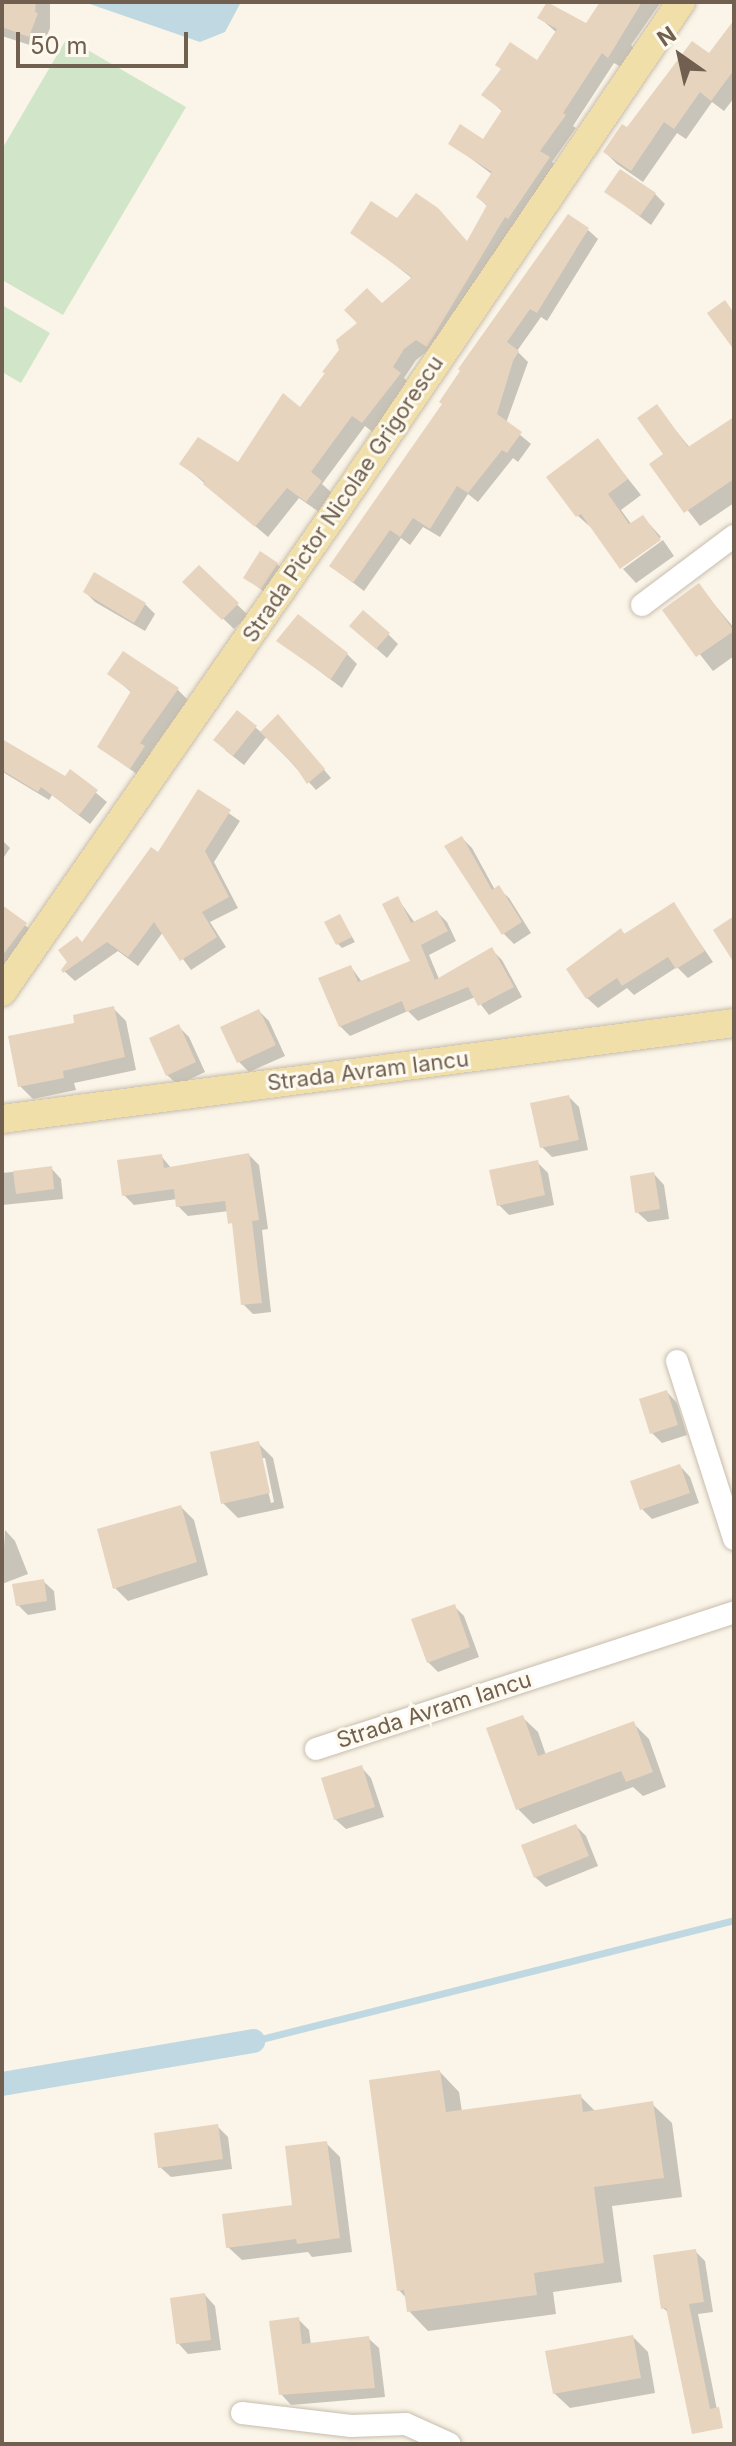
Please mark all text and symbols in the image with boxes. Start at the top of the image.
scale bar [20,16,192,66]
north arrow [640,16,720,96]
text: N [652,21,681,52]
text: 50 m [30,31,88,60]
street label: Strada Pictor Nicolae Grigorescu [237,351,449,647]
street label: Strada Avram Iancu [266,1046,470,1096]
street label: Strada Avram Iancu [333,1666,535,1754]

